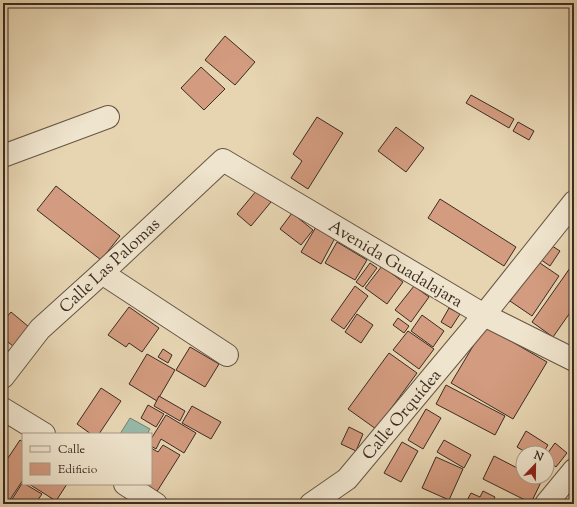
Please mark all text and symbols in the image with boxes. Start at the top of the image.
street label: Calle Las Palomas [55,213,166,320]
street label: Avenida Guadalajara [323,215,467,314]
street label: Calle Orquídea [357,365,448,466]
legend [22,433,152,485]
text: Calle [58,441,86,459]
north arrow [515,445,555,485]
text: N [530,447,546,466]
text: Edificio [58,461,98,479]

